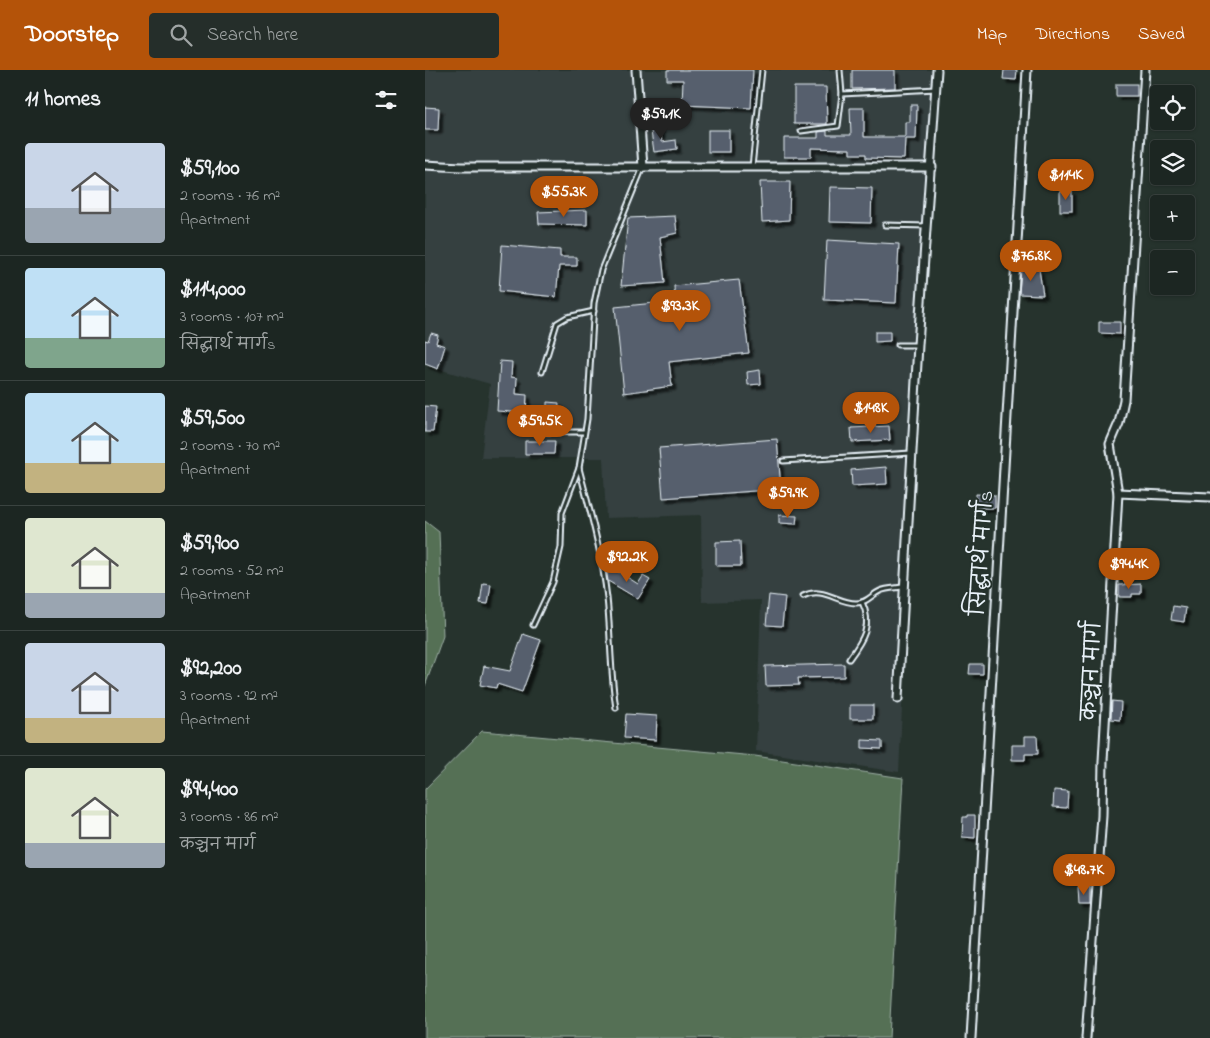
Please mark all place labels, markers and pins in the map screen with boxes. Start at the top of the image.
pin: $59.1K [620,98,702,140]
pin: $114K [1031,158,1101,201]
pin: $55.3K [523,176,605,218]
pin: $76.8K [990,240,1072,282]
pin: $93.3K [639,290,721,332]
pin: $148K [836,392,906,434]
pin: $59.5K [499,404,581,447]
pin: $59.9K [747,476,829,519]
pin: $92.2K [586,540,668,583]
pin: $94.4K [1088,548,1170,590]
pin: $48.7K [1043,854,1125,896]

